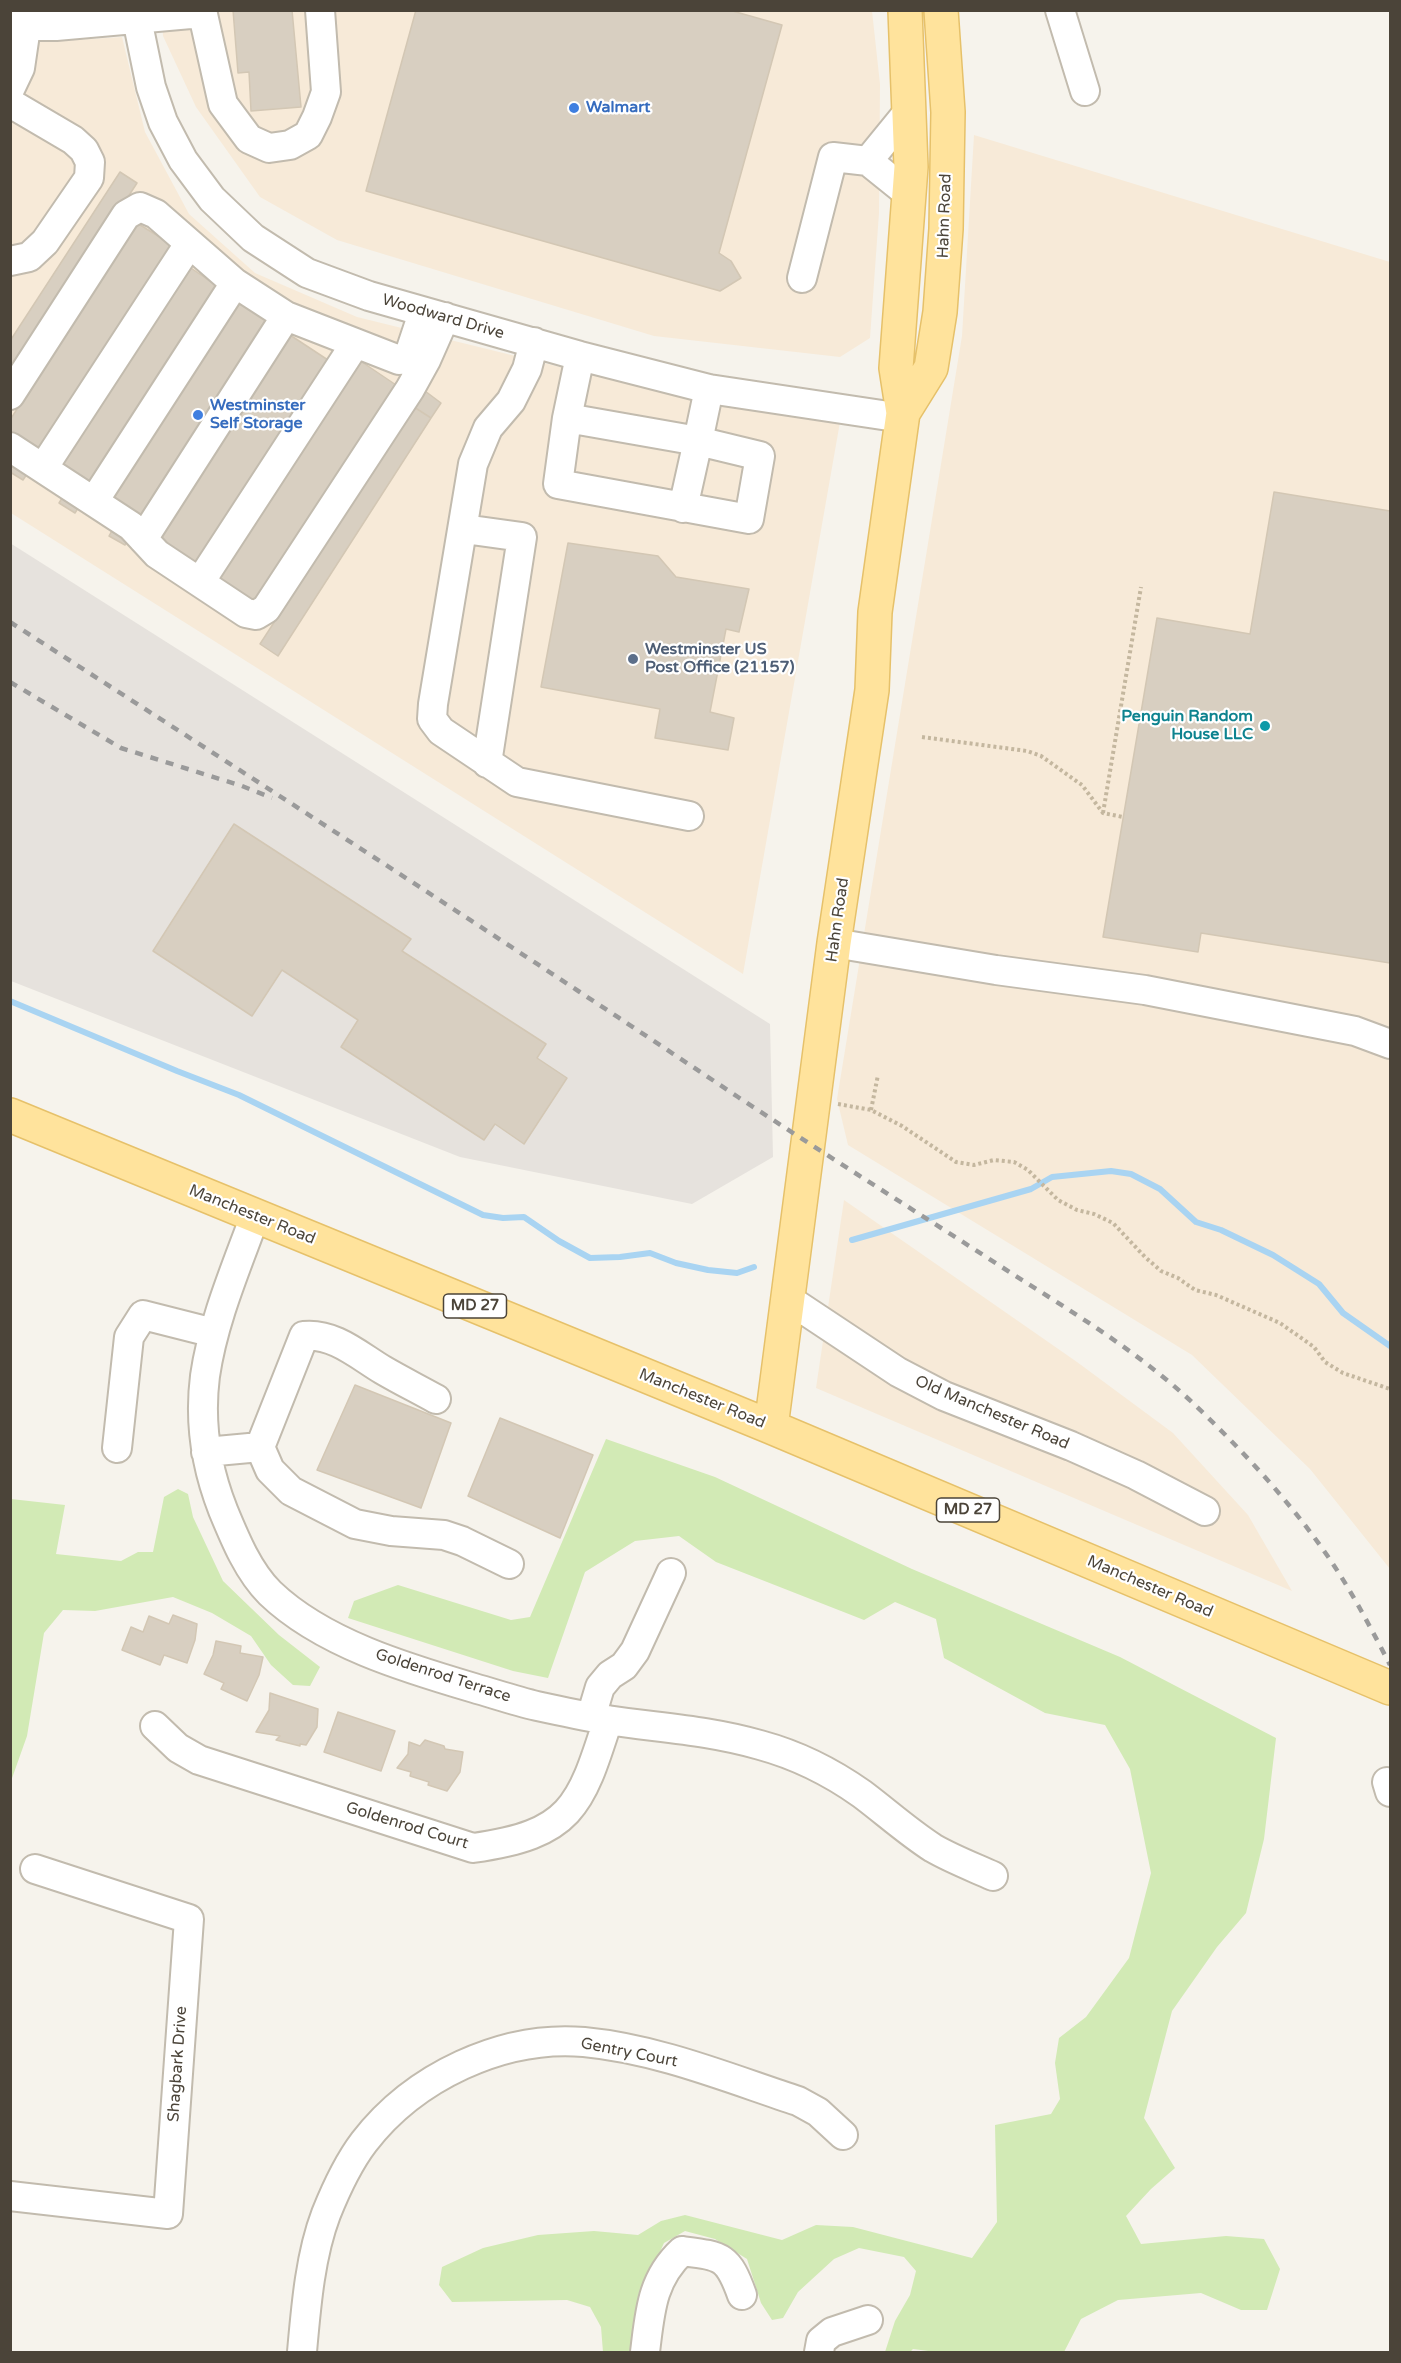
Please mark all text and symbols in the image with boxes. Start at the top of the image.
place label: Walmart [586,98,650,118]
marker: Walmart [567,101,581,115]
street label: Hahn Road [934,173,956,259]
street label: Woodward Drive [380,290,506,344]
place label: Westminster Self Storage [210,396,305,434]
marker: Westminster Self Storage [191,408,205,422]
place label: Westminster US Post Office (21157) [645,640,795,678]
marker: Westminster US Post Office (21157) [626,652,640,666]
place label: Penguin Random House LLC [1121,707,1253,745]
marker: Penguin Random House LLC [1258,719,1272,733]
street label: Hahn Road [823,877,853,963]
street label: Manchester Road [186,1181,318,1249]
road number: MD 27 [444,1294,506,1318]
street label: Manchester Road [636,1365,768,1433]
street label: Old Manchester Road [912,1372,1072,1454]
road number: MD 27 [936,1498,1000,1522]
street label: Manchester Road [1084,1552,1216,1622]
street label: Goldenrod Terrace [373,1645,513,1707]
street label: Goldenrod Court [343,1798,471,1854]
street label: Shagbark Drive [164,2005,192,2123]
street label: Gentry Court [579,2034,679,2072]

